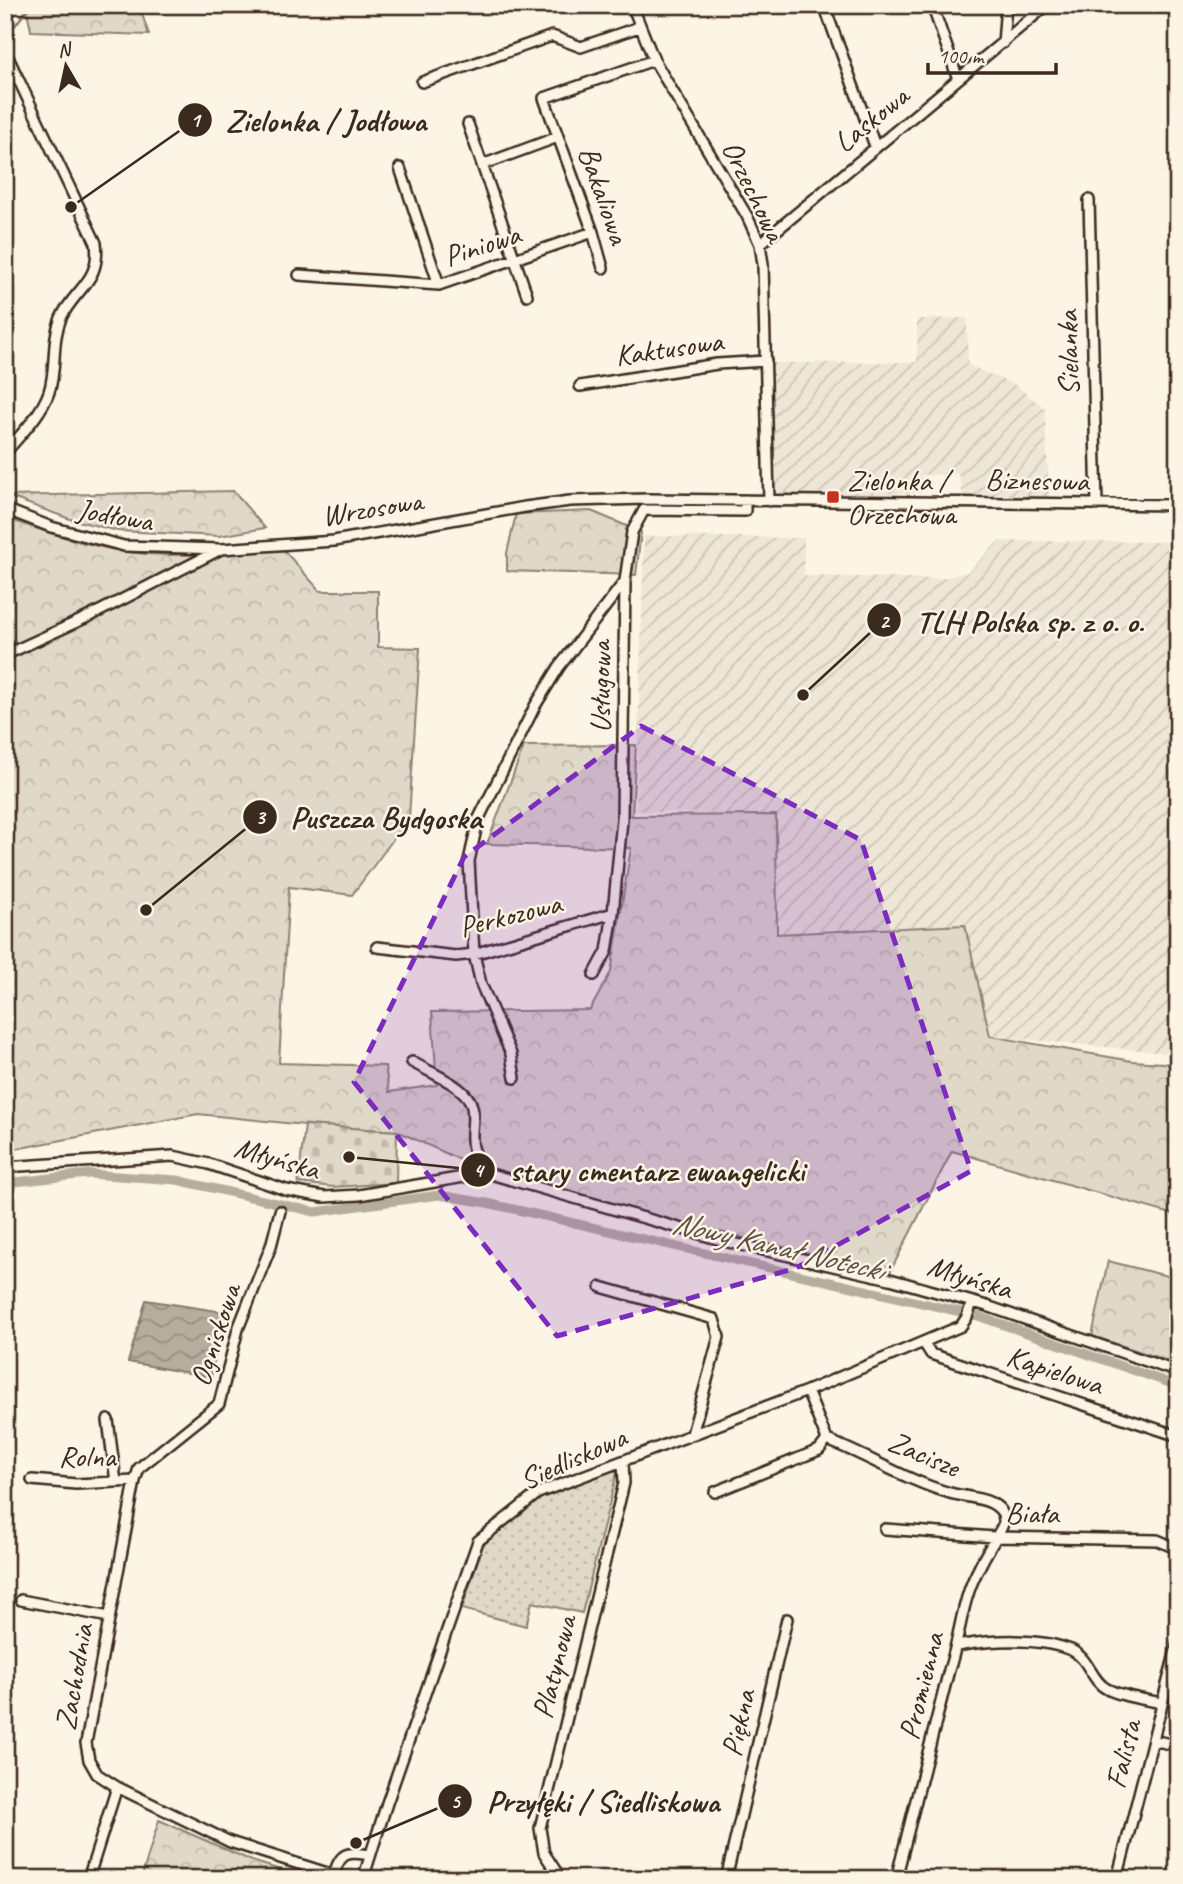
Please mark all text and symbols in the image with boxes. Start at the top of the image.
north arrow [32,32,102,102]
scale bar [928,32,1055,76]
text: N [56,37,74,63]
text: 100 m [938,43,985,69]
street label: Laskowa [826,76,918,161]
callout: Zielonka / Jodłowa [177,93,441,146]
text: Zielonka / Jodłowa [226,100,429,141]
text: 1 [190,107,202,133]
street label: Orzechowa [713,134,796,250]
street label: Bakaliowa [570,141,639,251]
street label: Piniowa [439,214,527,275]
street label: Sielanka [1048,308,1088,396]
street label: Kaktusowa [613,321,727,374]
street label: Biznesowa [985,460,1091,500]
place label: Zielonka / Orzechowa [847,461,958,533]
street label: Wrzosowa [319,481,428,535]
street label: Jodłowa [72,489,158,541]
marker: Zielonka / Orzechowa [825,489,841,505]
callout: TLH Polska sp. z o. o. [867,594,1158,647]
text: TLH Polska sp. z o. o. [916,601,1145,642]
text: 2 [879,608,891,634]
street label: Usługowa [581,638,619,733]
callout: Puszcza Bydgoska [242,790,496,843]
text: Puszcza Bydgoska [290,797,484,838]
text: 3 [255,804,267,830]
street label: Perkozowa [455,884,567,946]
street label: Młyńska [230,1128,326,1189]
callout: stary cmentarz ewangelicki [460,1144,818,1197]
text: stary cmentarz ewangelicki [510,1150,808,1191]
text: 4 [473,1157,485,1183]
water label: Nowy Kanał Notecki [668,1202,896,1292]
street label: Młyńska [923,1246,1019,1308]
street label: Ogniskowa [181,1277,250,1391]
street label: Kąpielowa [1002,1337,1110,1404]
street label: Siedliskowa [514,1417,634,1498]
street label: Zacisze [883,1422,967,1487]
street label: Rolna [59,1437,117,1475]
street label: Biała [1005,1494,1061,1532]
street label: Platynowa [523,1609,586,1722]
street label: Zachodnia [46,1619,102,1733]
street label: Promienna [889,1627,953,1744]
street label: Piękna [712,1684,764,1760]
street label: Falista [1096,1713,1150,1792]
callout: Przyłęki / Siedliskowa [438,1775,733,1828]
text: Przyłęki / Siedliskowa [487,1781,722,1822]
text: 5 [450,1788,461,1814]

